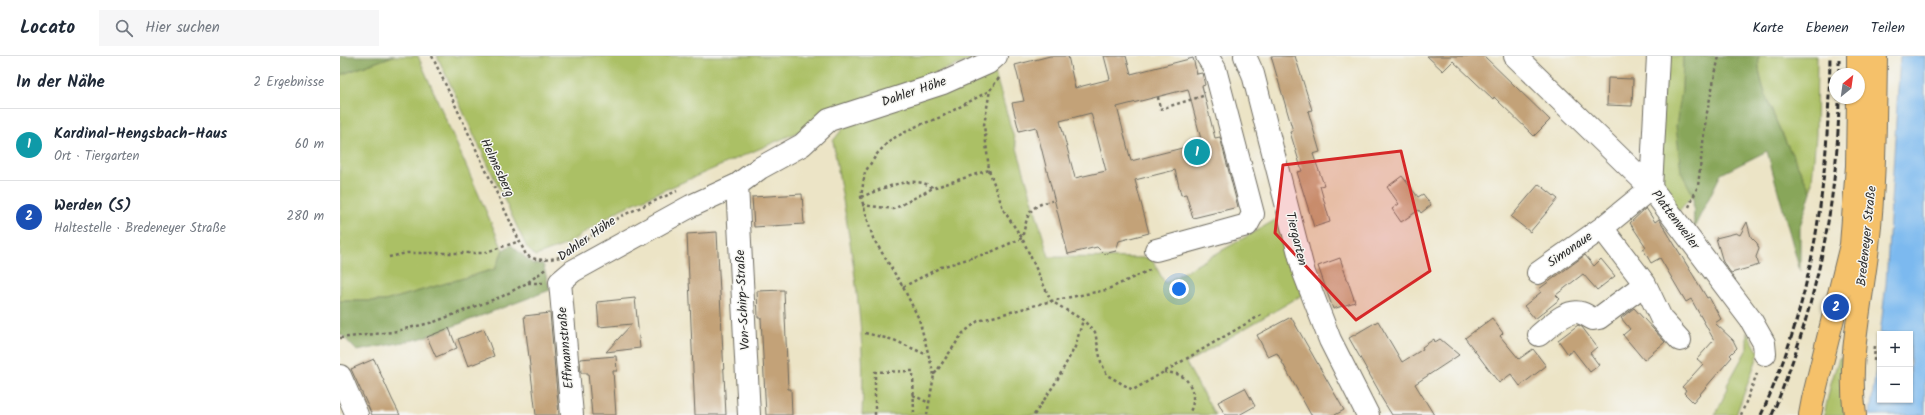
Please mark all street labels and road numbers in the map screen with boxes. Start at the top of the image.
street label: Dahler Höhe [879,71,949,113]
street label: Helmesberg [474,135,520,201]
street label: Bredeneyer Straße [1851,185,1883,287]
street label: Plattenweiler [1645,186,1705,255]
street label: Tiergarten [1279,210,1313,268]
street label: Dahler Höhe [553,211,621,267]
street label: Simonaue [1543,227,1597,273]
street label: Von-Schirp-Straße [730,249,756,351]
street label: Effmannstraße [552,306,580,390]

